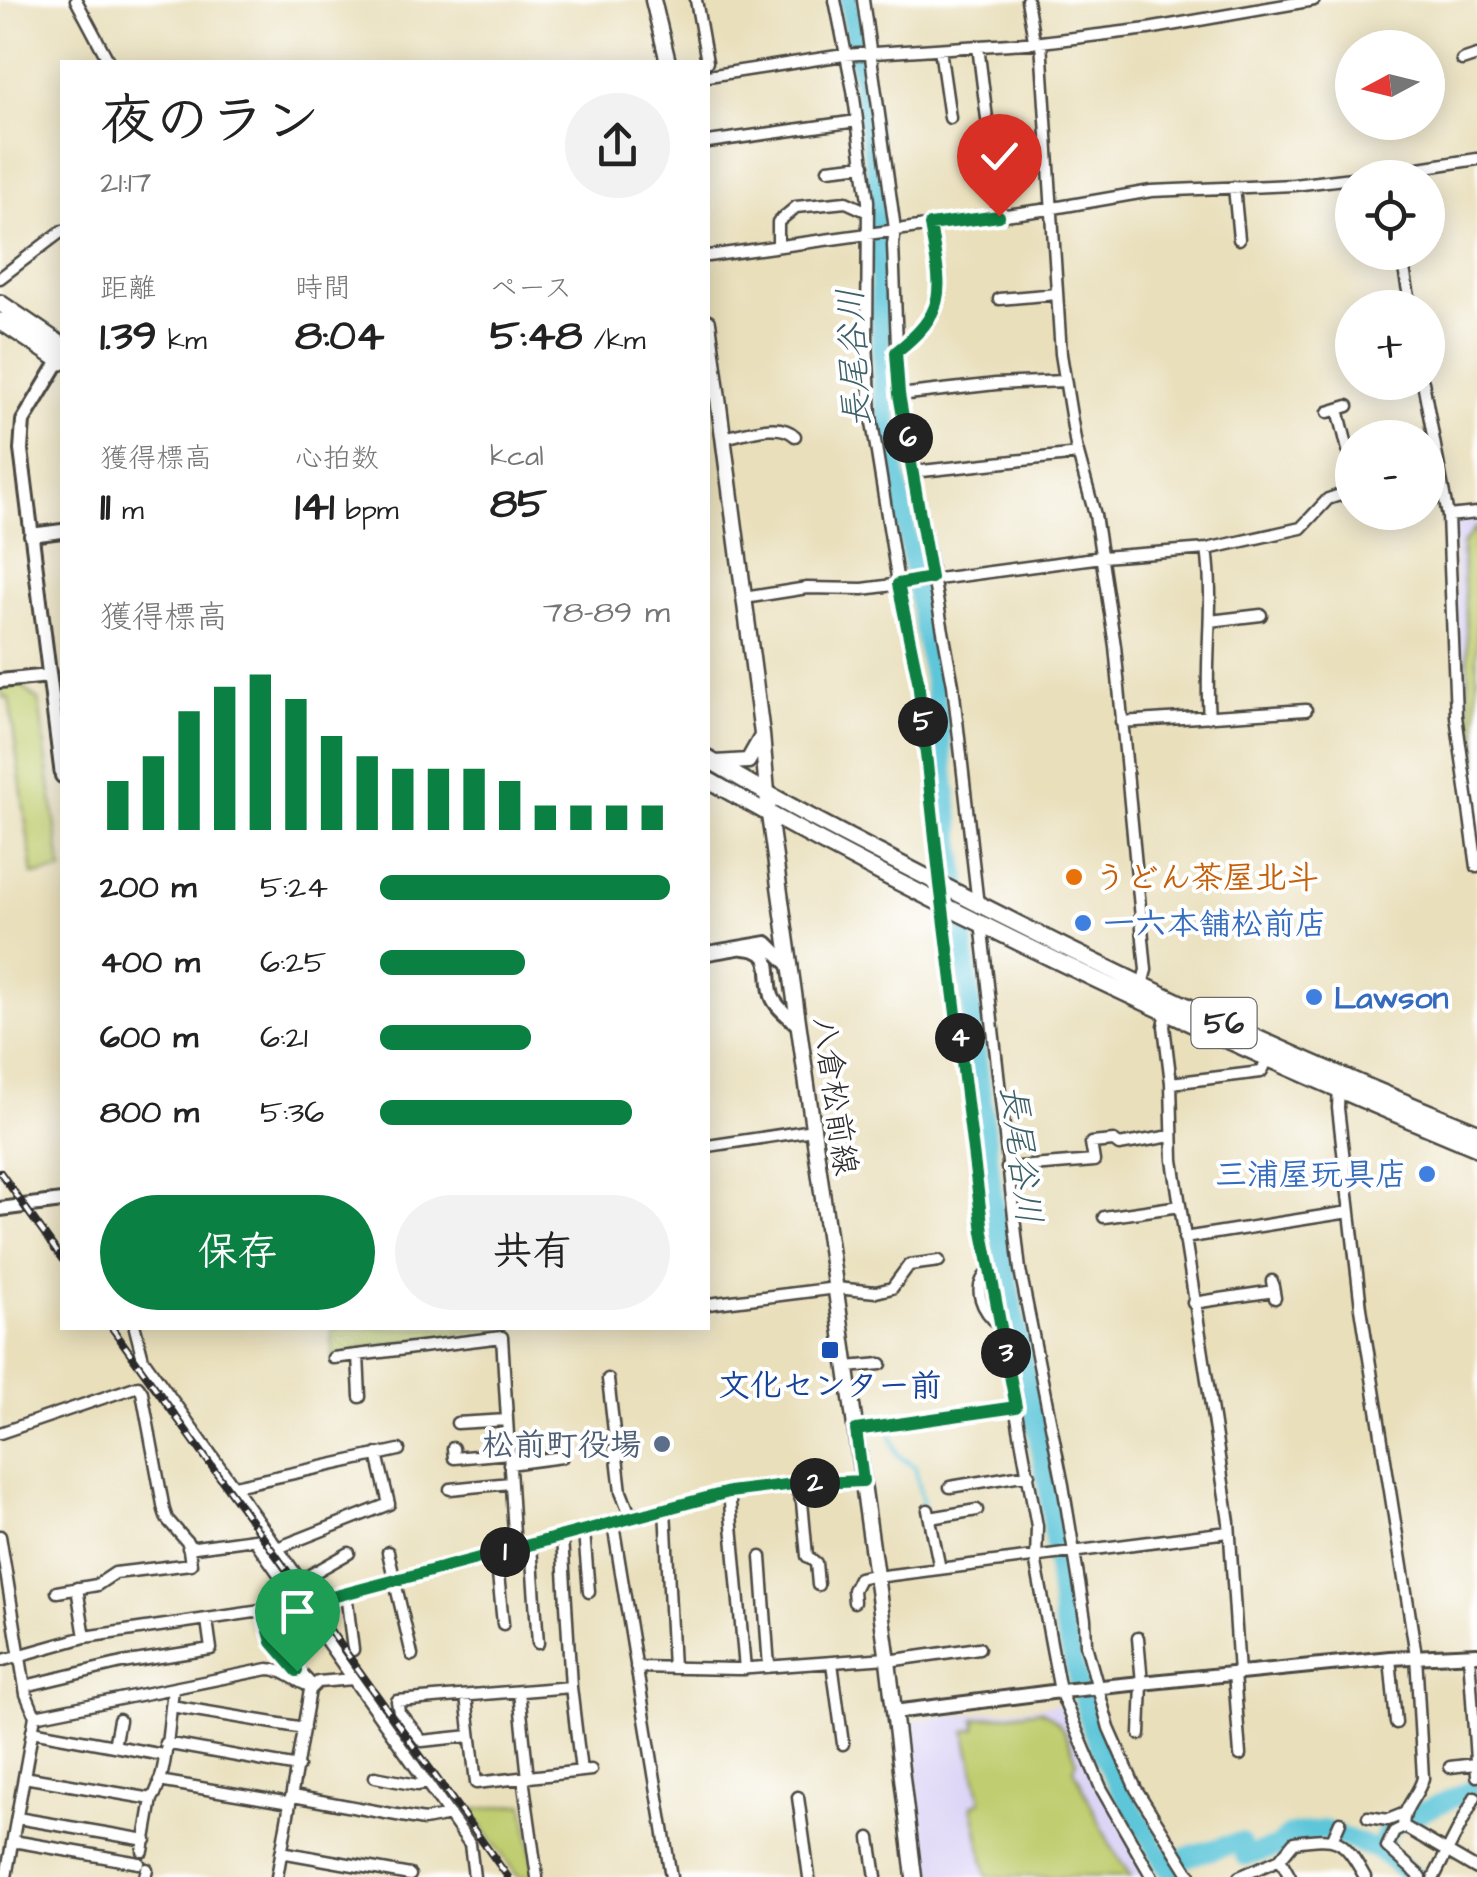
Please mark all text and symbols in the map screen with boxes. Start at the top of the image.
north arrow [1335,30,1445,140]
map controls [1335,30,1445,530]
text: 夜のラン [100,84,320,160]
button: share [565,93,670,198]
pin [957,114,1042,217]
icon: check [972,129,1027,184]
text: 21:17 [100,160,152,205]
button: locate [1335,160,1445,270]
text: 距離 [100,269,156,308]
text: 時間 [295,269,351,308]
text: ペース [490,269,572,308]
water label: 長尾谷川 [826,287,883,429]
button: + [1335,290,1445,400]
text: 1.39 [100,308,157,366]
text: 8:04 [295,308,384,366]
text: 5:48 [490,308,583,366]
text: km [157,321,207,360]
text: /km [583,321,646,360]
pin: 6 [883,413,933,463]
text: 6 [899,418,917,457]
button: − [1335,420,1445,530]
text: kcal [490,437,544,476]
text: 獲得標高 [100,439,212,478]
text: 心拍数 [295,439,379,478]
text: 85 [490,476,547,534]
text: 11 [100,478,111,536]
text: 141 [295,478,334,536]
text: m [111,491,144,530]
text: bpm [334,491,399,530]
text: 78–89 m [543,590,670,635]
text: 獲得標高 [100,595,228,640]
pin: 5 [898,697,948,747]
text: 5 [913,702,933,741]
place label: うどん茶屋北斗 [1094,856,1319,901]
text: 200 m [100,865,196,910]
text: 5:24 [260,865,328,910]
marker: うどん茶屋北斗 [1063,866,1085,888]
place label: 一六本舗松前店 [1103,902,1327,947]
marker: 一六本舗松前店 [1072,912,1094,934]
text: 400 m [100,940,200,985]
text: 6:25 [260,940,326,985]
place label: Lawson [1334,976,1448,1021]
marker: Lawson [1303,986,1325,1008]
road number: 56 [1192,998,1256,1048]
pin: 4 [935,1013,985,1063]
street label: 八倉松前線 [801,1014,868,1179]
text: 600 m [100,1015,198,1060]
text: 6:21 [260,1015,308,1060]
text: 4 [950,1018,970,1057]
water label: 長尾谷川 [988,1082,1053,1227]
text: 800 m [100,1090,199,1135]
text: 5:36 [260,1090,324,1135]
place label: 三浦屋玩具店 [1215,1153,1407,1198]
marker: 三浦屋玩具店 [1416,1163,1438,1185]
button: 保存 [100,1195,375,1310]
button: 共有 [395,1195,670,1310]
pin: 3 [981,1328,1031,1378]
text: 3 [999,1333,1013,1372]
marker: 文化センター前 [819,1339,841,1361]
place label: 文化センター前 [718,1364,942,1409]
place label: 松前町役場 [482,1423,642,1468]
marker: 松前町役場 [651,1433,673,1455]
pin: 2 [790,1458,840,1508]
text: 2 [807,1463,823,1502]
pin: 1 [480,1527,530,1577]
text: 1 [503,1532,507,1571]
pin [255,1569,340,1672]
icon: arrive [270,1584,325,1639]

